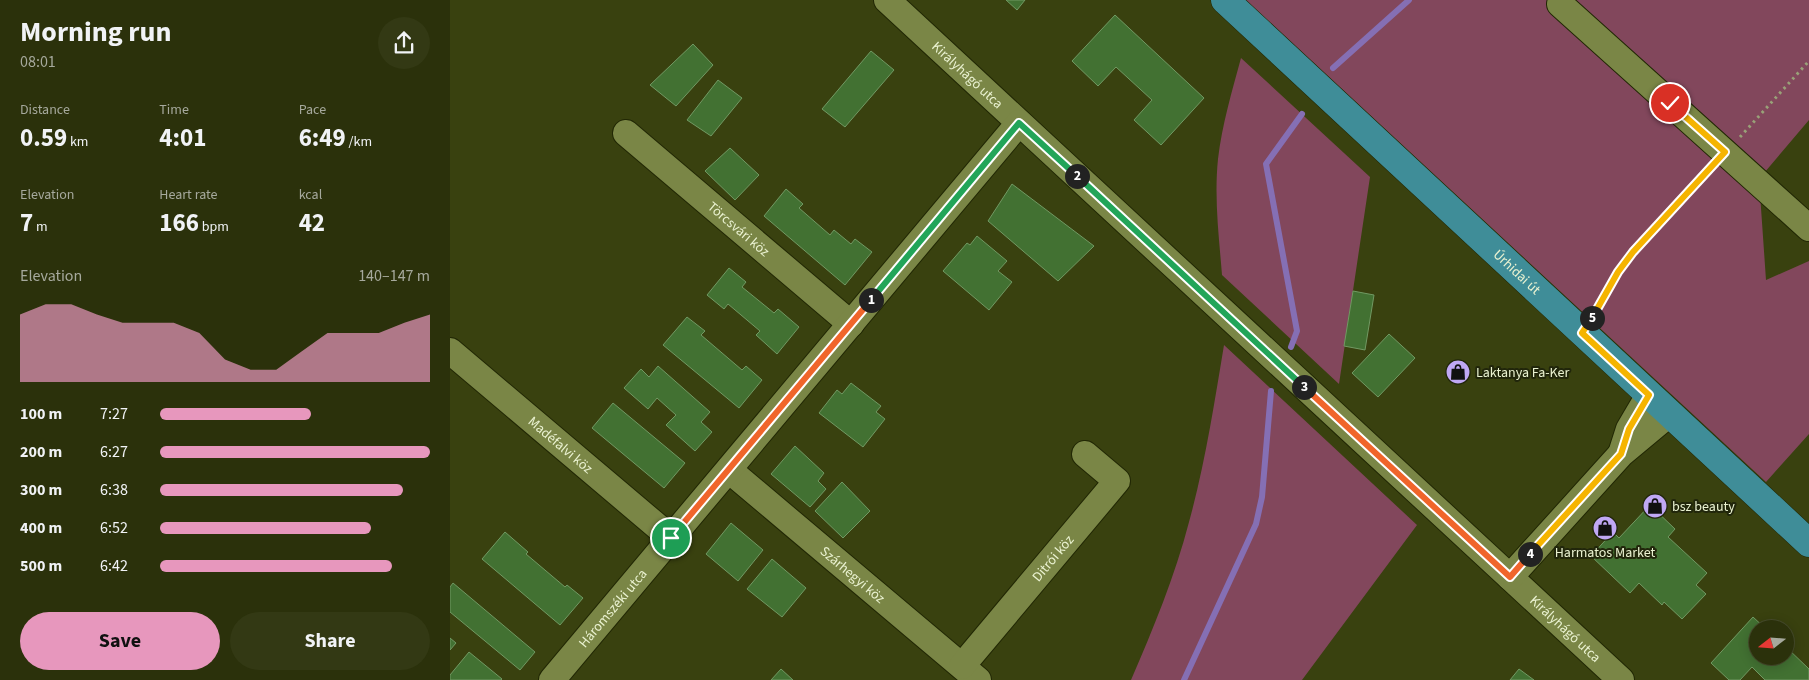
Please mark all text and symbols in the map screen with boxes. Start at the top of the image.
text: Morning run [20,12,171,52]
button: share [378,17,430,69]
street label: Királyhágó utca [927,37,1007,114]
text: 08:01 [20,51,56,73]
pin [1649,82,1691,124]
icon: check [1656,89,1684,117]
text: Distance [20,100,70,120]
text: Time [159,100,189,120]
text: Pace [299,100,326,120]
text: 0.59 [20,120,67,156]
text: 4:01 [159,120,206,156]
text: 6:49 [299,120,346,156]
text: km [67,132,88,152]
text: /km [346,132,372,152]
pin: 2 [1064,164,1090,188]
text: 2 [1074,166,1081,186]
text: Elevation [20,185,75,205]
text: Heart rate [159,185,218,205]
text: kcal [299,185,322,205]
street label: Törcsvári köz [703,197,774,262]
text: 7 [20,205,33,241]
text: 166 [159,205,199,241]
text: 42 [299,205,325,241]
text: m [33,217,48,237]
text: bpm [199,217,229,237]
street label: Úrhidai út [1488,245,1545,300]
text: Elevation [20,265,82,287]
text: 140–147 m [358,265,430,287]
pin: 1 [858,288,884,312]
text: 1 [868,290,875,310]
pin: 5 [1580,306,1604,330]
text: 5 [1589,308,1596,328]
shop icon: Laktanya Fa-Ker [1445,359,1471,385]
place label: Laktanya Fa-Ker [1476,363,1570,383]
pin: 3 [1292,374,1316,400]
text: 3 [1301,377,1308,397]
text: 100 m [20,403,62,425]
text: 7:27 [100,403,128,425]
street label: Madéfalvi köz [523,412,597,479]
text: 200 m [20,441,62,463]
text: 6:27 [100,441,128,463]
text: 300 m [20,479,62,501]
text: 6:38 [100,479,128,501]
shop icon: bsz beauty [1642,493,1668,519]
place label: bsz beauty [1672,497,1735,517]
shop icon: Harmatos Market [1592,515,1618,541]
text: 400 m [20,517,62,539]
text: 6:52 [100,517,128,539]
pin [650,517,692,559]
icon: arrive [657,524,685,552]
street label: Ditrói köz [1028,531,1079,586]
street label: Szárhegyi köz [815,542,889,609]
pin: 4 [1518,542,1542,566]
place label: Harmatos Market [1555,543,1656,563]
text: 4 [1527,544,1534,564]
text: 500 m [20,555,62,577]
text: 6:42 [100,555,128,577]
street label: Háromszéki utca [574,565,652,652]
street label: Királyhágó utca [1525,591,1605,668]
button: Save [20,612,220,670]
button: Share [230,612,430,670]
north arrow [1749,620,1794,665]
map controls [1749,620,1794,665]

